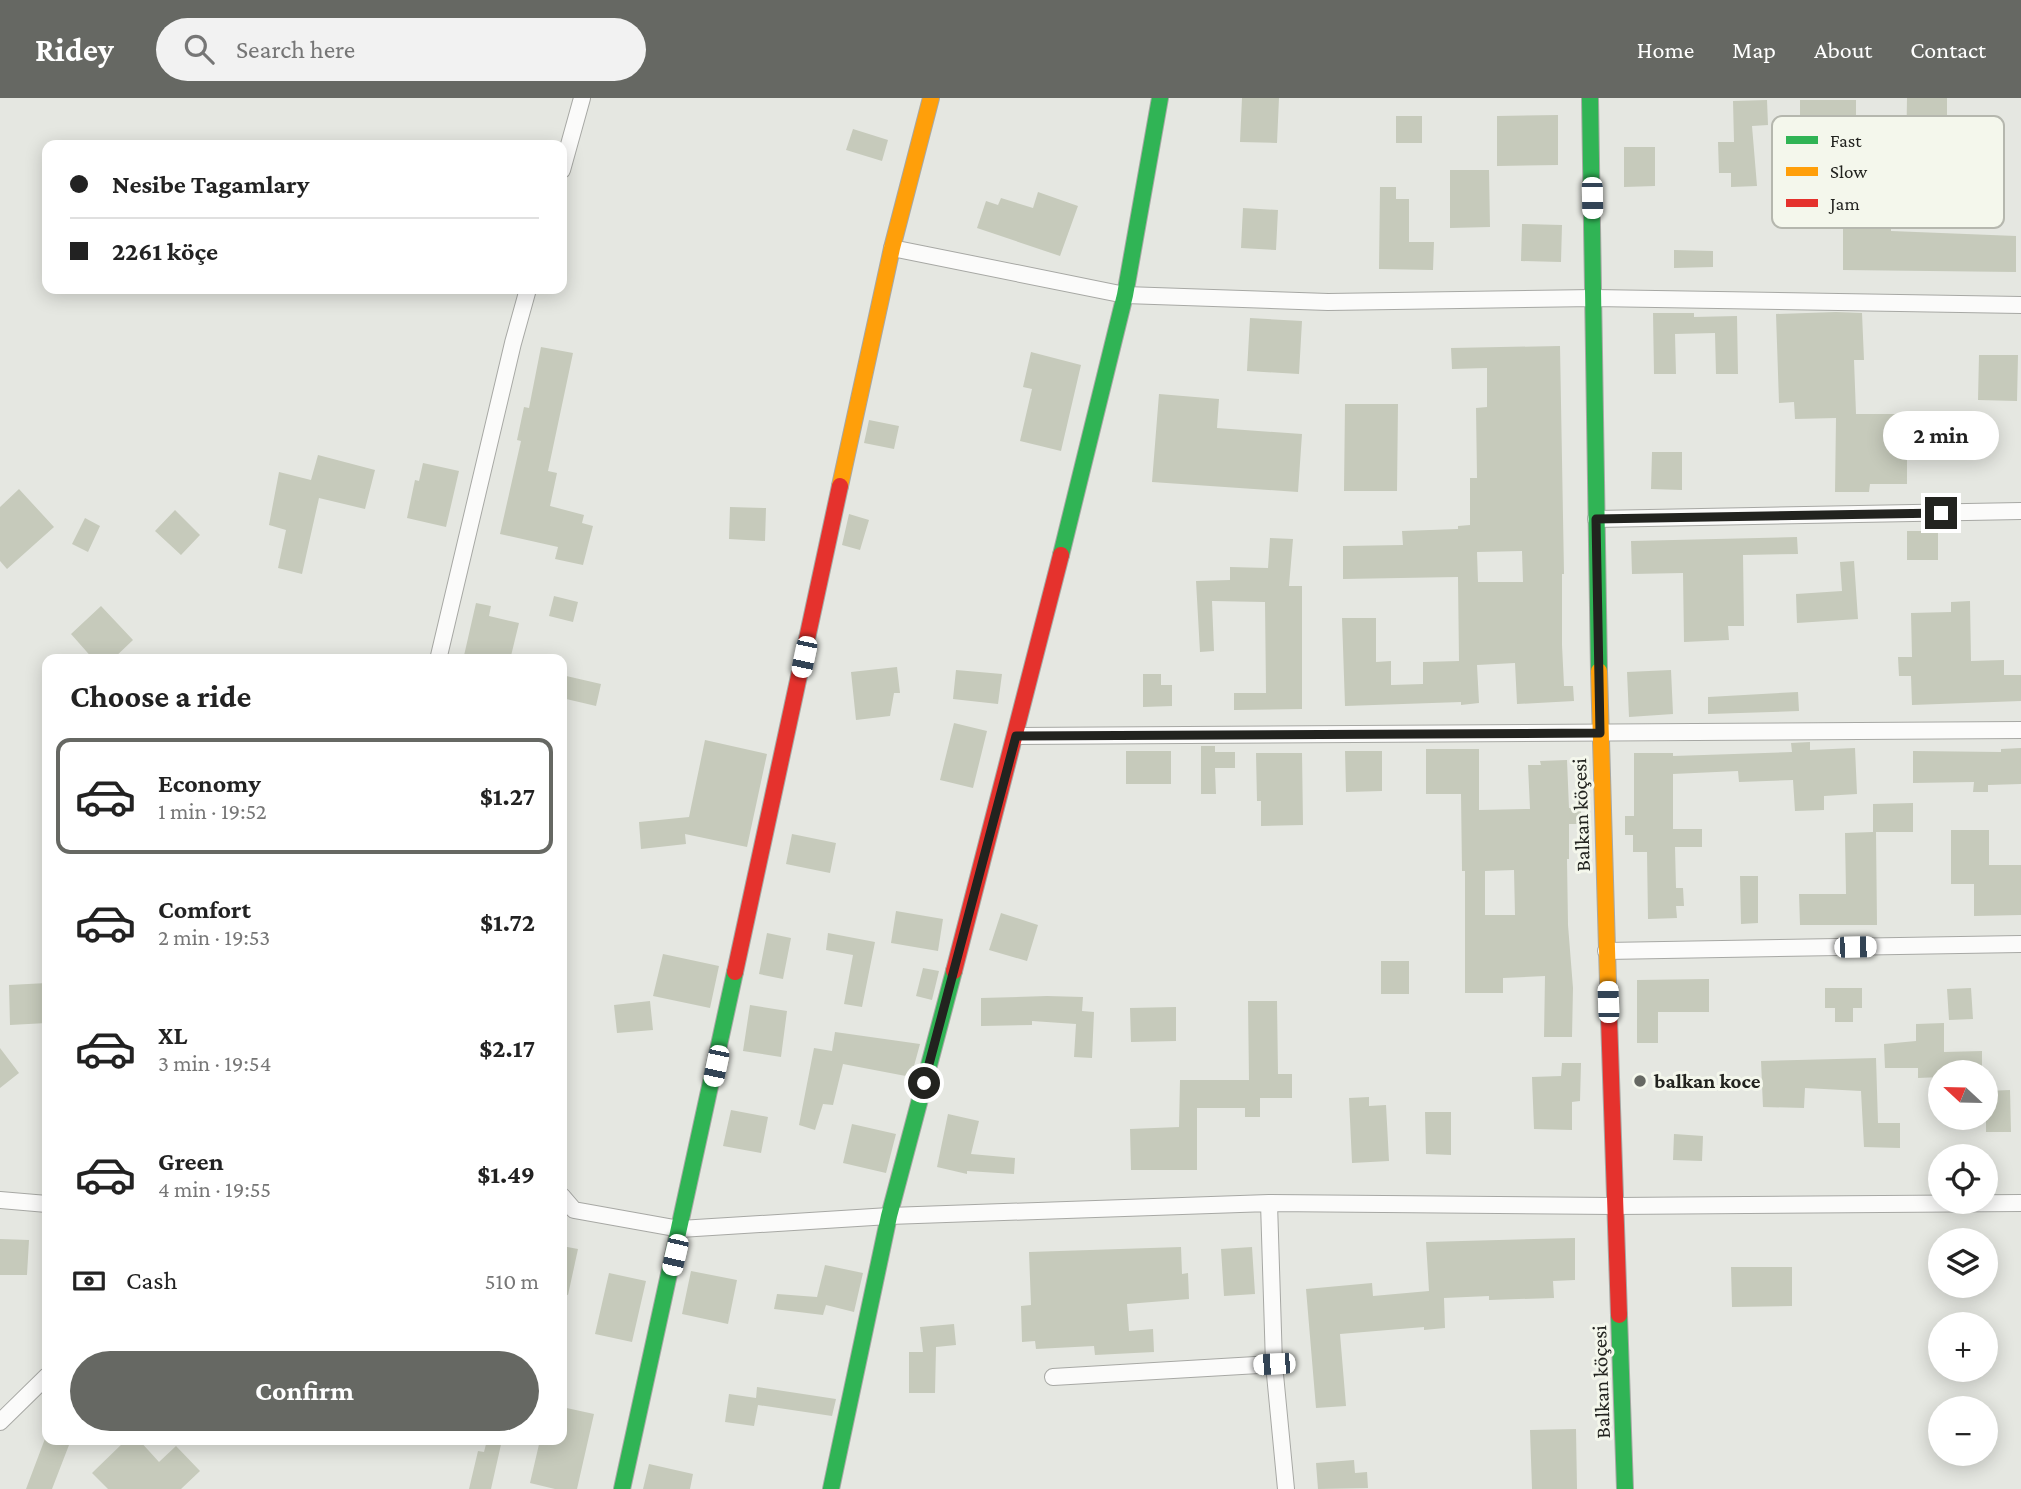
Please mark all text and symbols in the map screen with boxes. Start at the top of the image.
search box [156,18,646,81]
icon: search [180,30,218,68]
text: Ridey [35,31,114,68]
text: Search here [236,35,355,64]
text: Home [1637,36,1694,63]
text: Map [1732,36,1776,63]
text: About [1814,36,1872,63]
text: Contact [1910,36,1986,63]
legend [1772,116,2004,228]
text: Fast [1830,130,1862,151]
text: Slow [1830,161,1867,182]
text: Nesibe Tagamlary [112,170,309,199]
car [1582,177,1603,219]
text: Jam [1828,193,1860,214]
text: 2261 köçe [112,237,218,266]
callout: 2 min [1883,412,1999,460]
text: 2 min [1913,422,1969,448]
route end [1925,497,1957,529]
car [790,634,819,680]
text: Choose a ride [70,678,251,714]
street label: Balkan köçesi [1567,757,1595,872]
icon: car [74,765,137,828]
text: Economy [158,769,261,798]
text: $1.27 [480,782,535,811]
text: 1 min · 19:52 [158,798,267,824]
icon: car [74,891,137,954]
text: Comfort [158,895,251,924]
text: $1.72 [480,908,535,937]
text: 2 min · 19:53 [158,924,270,950]
car [1834,936,1877,958]
car [1597,981,1620,1023]
icon: car [74,1017,137,1080]
text: XL [158,1021,187,1050]
text: $2.17 [479,1034,535,1063]
car [702,1043,731,1089]
text: 3 min · 19:54 [158,1050,271,1076]
north arrow [1928,1060,1998,1130]
map controls [1928,1060,1998,1466]
route start [908,1067,940,1099]
place label: balkan koce [1653,1069,1761,1093]
marker: balkan koce [1632,1073,1648,1089]
icon: car [74,1143,137,1206]
button: locate [1928,1144,1998,1214]
text: Green [158,1147,224,1176]
text: $1.49 [477,1160,535,1189]
text: 4 min · 19:55 [158,1176,271,1202]
button: layers [1928,1228,1998,1298]
car [661,1232,690,1278]
icon: cash [70,1262,108,1300]
text: Cash [126,1266,177,1295]
text: 510 m [485,1268,539,1294]
button: + [1928,1312,1998,1382]
street label: Balkan köçesi [1587,1324,1615,1439]
button: Confirm [70,1351,539,1431]
car [1253,1352,1296,1376]
button: − [1928,1396,1998,1466]

